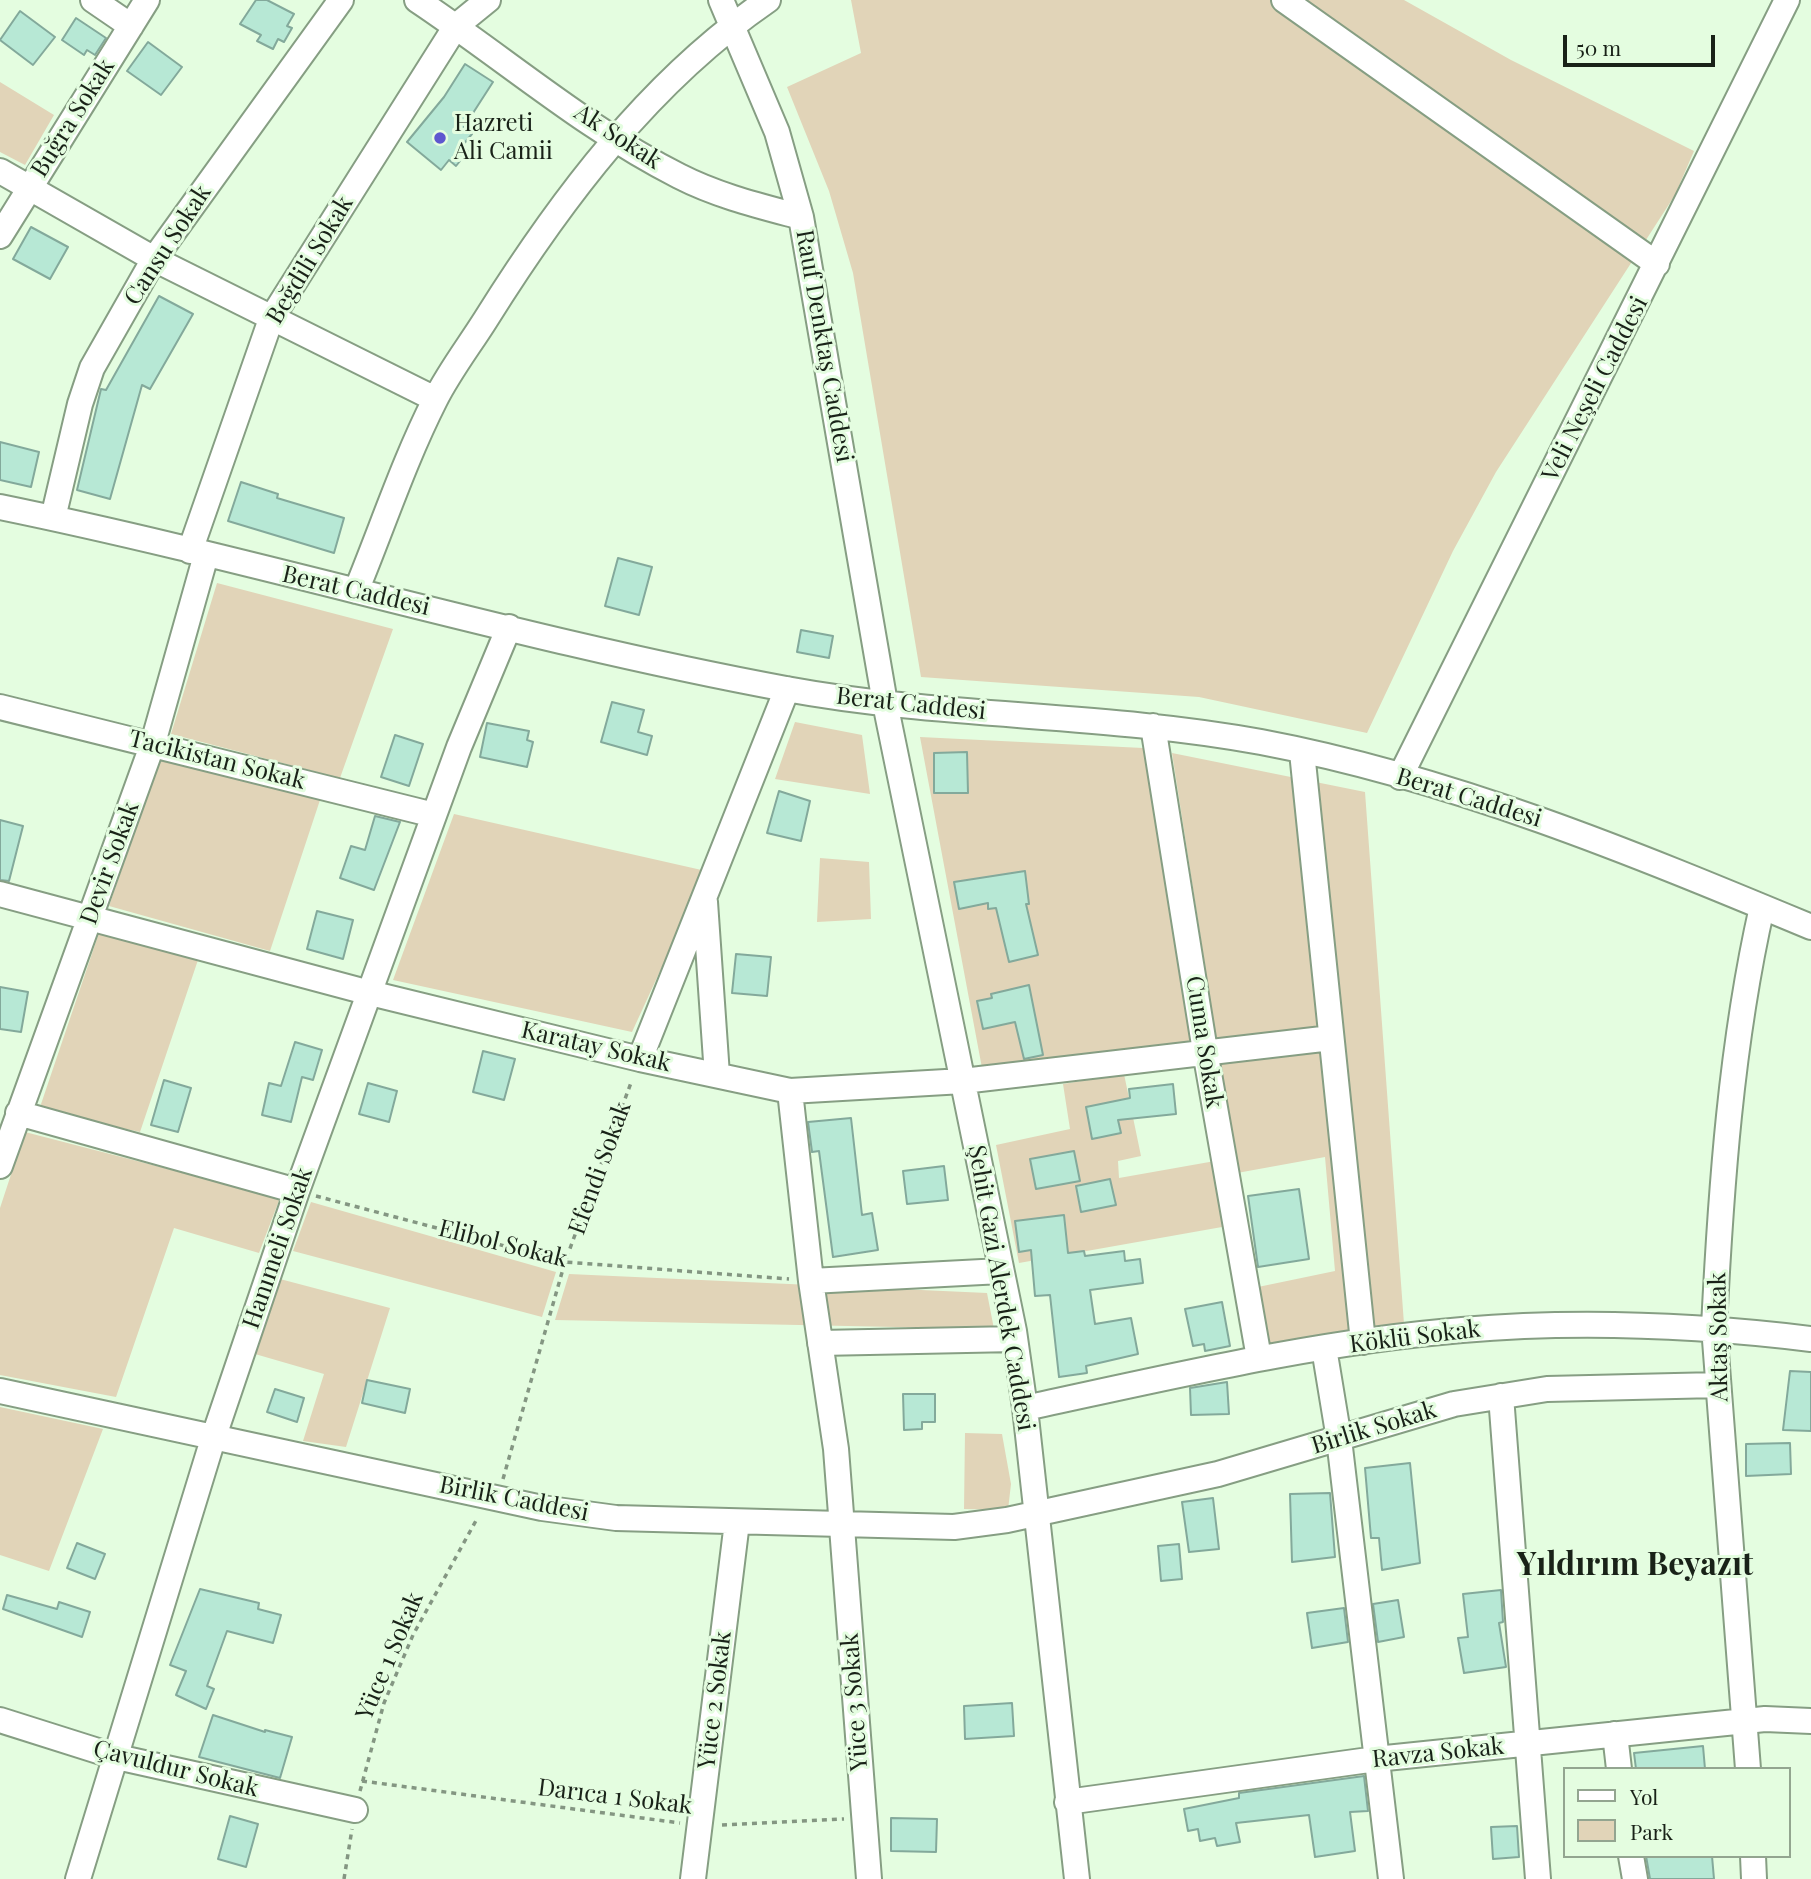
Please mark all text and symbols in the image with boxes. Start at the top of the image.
scale bar [1566,21,1718,65]
text: 50 m [1576,33,1621,61]
street label: Buğra Sokak [25,53,121,183]
street label: Ak Sokak [569,98,667,176]
place label: Hazreti Ali Camii [454,110,553,166]
marker: Hazreti Ali Camii [432,130,448,146]
street label: Cansu Sokak [118,180,218,310]
street label: Beğdili Sokak [260,191,360,329]
street label: Rauf Denktaş Caddesi [789,227,859,465]
street label: Veli Neşeli Caddesi [1536,292,1654,486]
street label: Berat Caddesi [279,560,433,622]
street label: Berat Caddesi [835,682,987,726]
street label: Tacikistan Sokak [126,724,308,796]
street label: Berat Caddesi [1393,762,1545,834]
street label: Devir Sokak [74,798,146,928]
street label: Cuma Sokak [1179,974,1229,1110]
street label: Karatay Sokak [518,1016,674,1078]
street label: Efendi Sokak [563,1097,637,1239]
street label: Şehit Gazi Alerdek Caddesi [962,1143,1040,1433]
street label: Hanımeli Sokak [237,1164,319,1332]
street label: Elibol Sokak [436,1214,570,1274]
street label: Aktaş Sokak [1703,1272,1735,1402]
street label: Köklü Sokak [1348,1315,1482,1359]
street label: Birlik Sokak [1308,1395,1440,1461]
street label: Birlik Caddesi [437,1470,591,1528]
district label: Yıldırım Beyazıt [1517,1546,1753,1584]
street label: Yüce 1 Sokak [350,1588,430,1724]
street label: Yüce 2 Sokak [692,1629,738,1771]
street label: Yüce 3 Sokak [836,1632,874,1772]
street label: Ravza Sokak [1371,1732,1505,1774]
street label: Çavuldur Sokak [90,1735,262,1803]
legend [1562,1767,1790,1858]
street label: Darıca 1 Sokak [536,1773,694,1821]
text: Yol [1630,1782,1658,1810]
text: Park [1630,1817,1673,1845]

